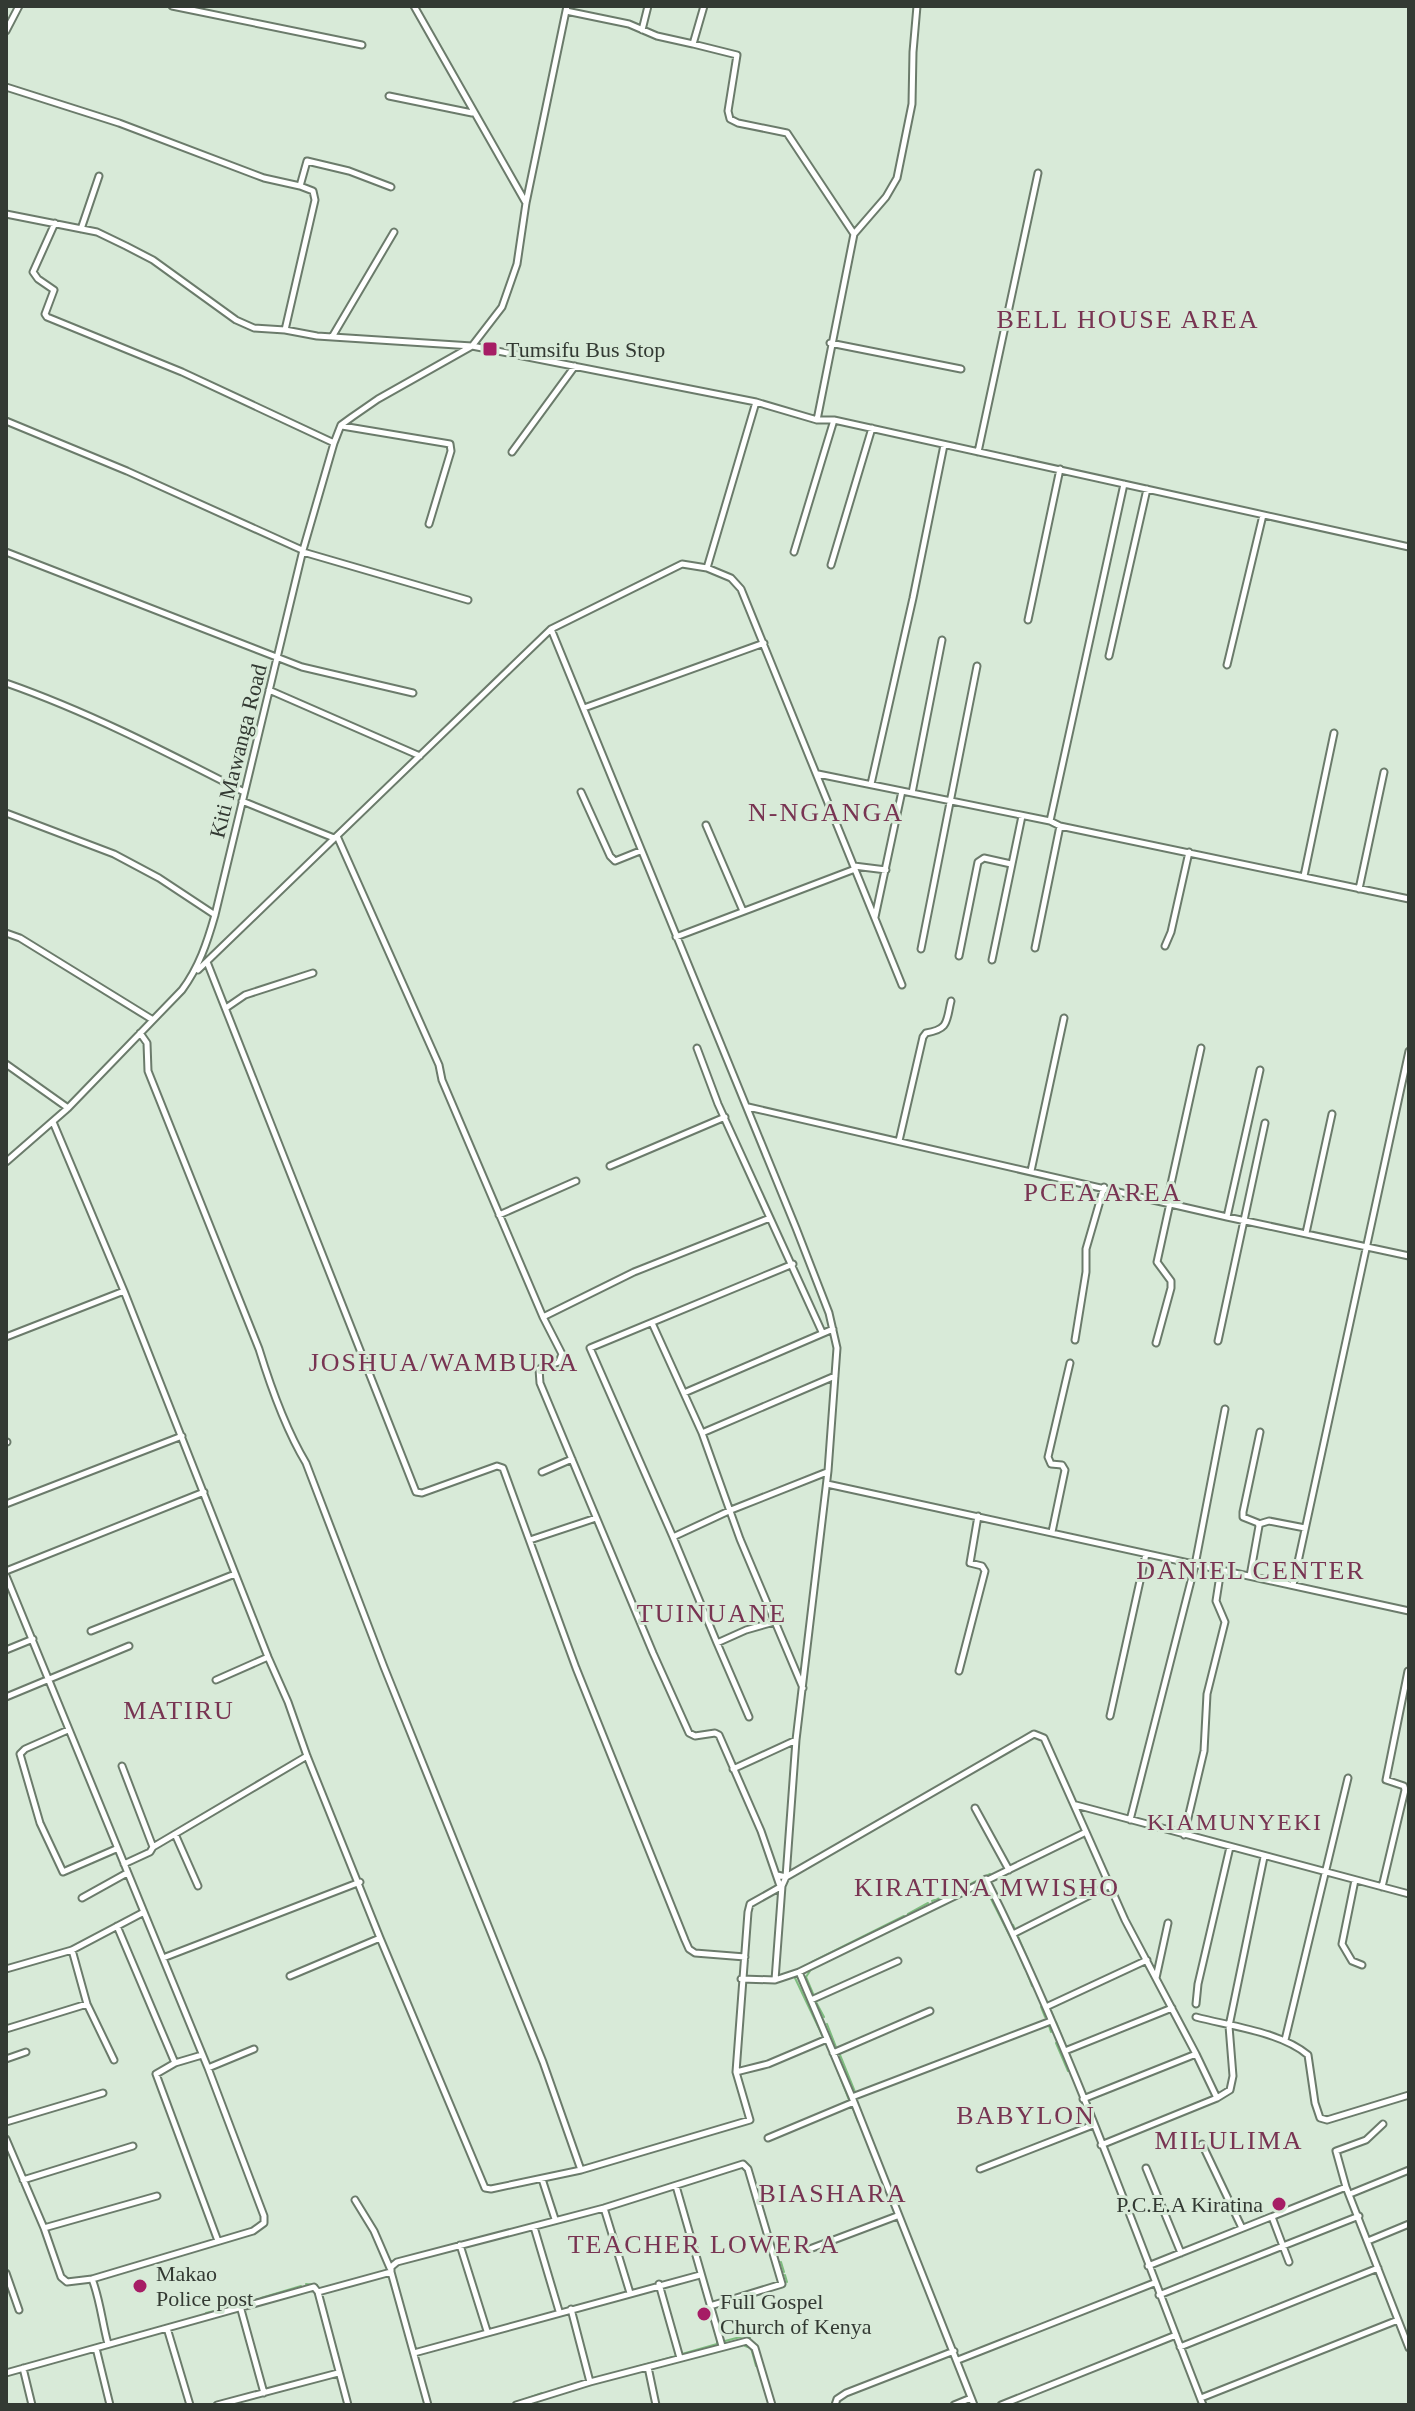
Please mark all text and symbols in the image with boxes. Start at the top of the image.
district label: BELL HOUSE AREA [996,305,1260,334]
place label: Tumsifu Bus Stop [506,337,665,362]
marker: Tumsifu Bus Stop [481,340,499,358]
street label: Kiti Mawanga Road [204,661,272,841]
district label: N-NGANGA [748,798,904,827]
district label: PCEA AREA [1024,1178,1182,1207]
district label: JOSHUA/WAMBURA [309,1348,579,1377]
district label: DANIEL CENTER [1136,1556,1366,1585]
district label: TUINUANE [637,1599,787,1628]
district label: MATIRU [123,1696,235,1725]
district label: KIAMUNYEKI [1147,1809,1323,1835]
district label: KIRATINA MWISHO [854,1873,1120,1902]
district label: BABYLON [956,2101,1096,2130]
district label: MILULIMA [1155,2126,1303,2155]
district label: BIASHARA [759,2179,907,2208]
place label: P.C.E.A Kiratina [1116,2192,1263,2217]
marker: P.C.E.A Kiratina [1270,2195,1288,2213]
district label: TEACHER LOWER A [568,2230,840,2259]
place label: Makao Police post [156,2261,253,2311]
marker: Makao Police post [131,2277,149,2295]
place label: Full Gospel Church of Kenya [720,2289,872,2339]
marker: Full Gospel Church of Kenya [695,2305,713,2323]

